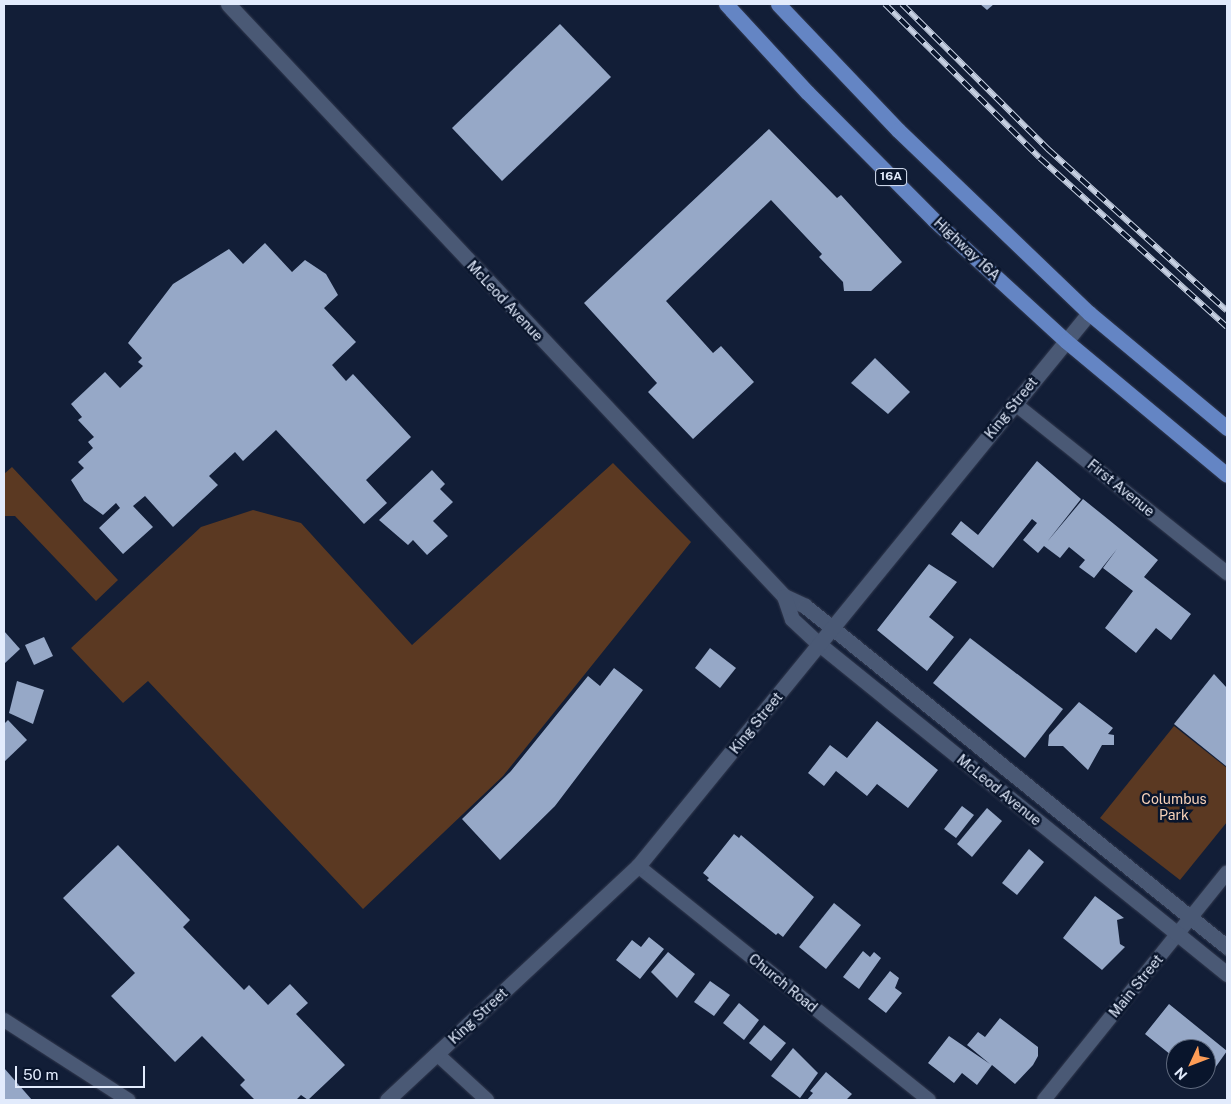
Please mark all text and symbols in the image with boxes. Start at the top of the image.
road number: 16A [875,168,907,186]
street label: Highway 16A [930,214,1004,284]
street label: McLeod Avenue [464,257,546,345]
street label: King Street [981,374,1041,442]
street label: First Avenue [1084,456,1158,520]
street label: King Street [726,689,786,757]
street label: McLeod Avenue [954,751,1044,829]
park label: Columbus Park [1141,791,1207,824]
street label: Church Road [745,950,821,1016]
street label: Main Street [1106,951,1166,1021]
street label: King Street [445,985,511,1047]
north arrow [1166,1039,1216,1089]
scale bar [18,1056,148,1088]
text: N [1171,1064,1190,1083]
text: 50 m [23,1066,58,1083]

